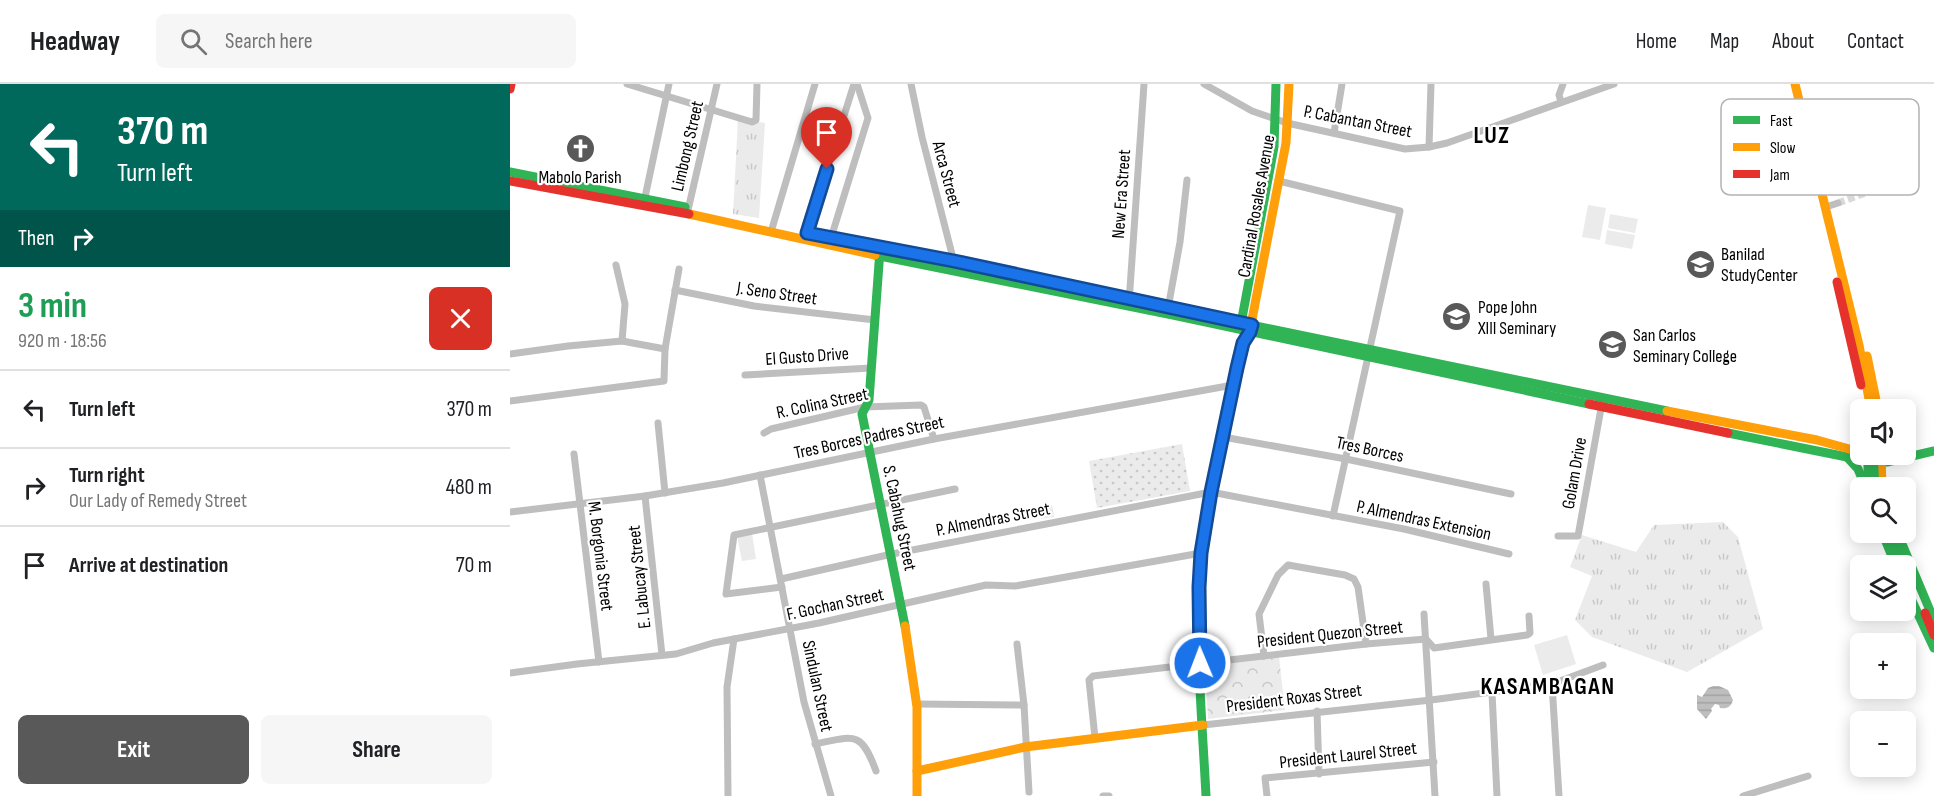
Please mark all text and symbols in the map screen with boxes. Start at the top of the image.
search box [156,14,576,68]
text: Headway [30,25,120,58]
icon: search [177,25,210,58]
text: Search here [225,28,312,55]
text: Home [1636,29,1677,54]
text: Map [1710,29,1739,54]
text: About [1772,29,1814,54]
text: Contact [1847,29,1904,54]
street label: Limbong Street [667,98,708,193]
legend [1721,99,1919,195]
street label: P. Cabantan Street [1302,101,1414,142]
text: 370 m [117,106,208,157]
pin [801,107,852,169]
icon: left [18,108,96,186]
text: Fast [1770,112,1793,131]
icon: arrive [810,116,843,149]
district label: LUZ [1474,121,1510,150]
church icon: Mabolo Parish [564,132,596,164]
street label: Cardinal Rosales Avenue [1234,133,1279,279]
street label: Arca Street [927,138,966,210]
text: Slow [1770,139,1795,158]
street label: New Era Street [1108,148,1135,239]
text: Turn left [117,157,193,189]
text: Jam [1769,166,1790,185]
place label: Mabolo Parish [538,167,622,188]
icon: right [66,222,99,255]
text: Then [18,225,54,252]
place label: Banilad StudyCenter [1721,244,1798,286]
school or university icon: Banilad StudyCenter [1684,248,1716,280]
street label: J. Seno Street [735,277,819,310]
text: 3 min [18,285,87,328]
button: close [429,287,492,350]
place label: Pope John XIII Seminary [1477,297,1556,339]
school or university icon: Pope John XIII Seminary [1441,301,1473,333]
place label: San Carlos Seminary College [1633,325,1737,367]
text: 920 m · 18:56 [18,329,107,353]
school or university icon: San Carlos Seminary College [1596,329,1628,361]
street label: El Gusto Drive [765,343,850,370]
street label: R. Colina Street [774,383,870,423]
icon: left [18,393,51,426]
text: Turn left [69,396,135,423]
text: 370 m [447,396,492,423]
map controls [1850,399,1916,777]
button: sound [1850,399,1916,465]
street label: Tres Borces Padres Street [792,411,946,464]
street label: Tres Borces [1334,432,1406,467]
street label: Golam Drive [1558,436,1591,511]
text: Turn right [69,462,145,489]
street label: S. Cabahug Street [878,464,921,573]
icon: right [18,471,51,504]
text: 480 m [446,474,492,501]
button: search [1850,477,1916,543]
text: Our Lady of Remedy Street [69,489,247,513]
street label: P. Almendras Extension [1355,496,1493,545]
street label: P. Almendras Street [934,498,1052,541]
street label: M. Borgonia Street [583,500,618,613]
street label: E. Labucay Street [624,524,655,630]
icon: arrive [18,549,51,582]
text: Arrive at destination [69,552,228,579]
text: 70 m [456,552,492,579]
button: layers [1850,555,1916,621]
street label: F. Gochan Street [785,584,886,625]
street label: President Quezon Street [1256,616,1404,653]
position arrow [1168,631,1232,695]
button: + [1850,633,1916,699]
street label: Sindulan Street [798,639,838,734]
district label: KASAMBAGAN [1480,672,1616,701]
street label: President Roxas Street [1225,680,1364,717]
button: − [1850,711,1916,777]
button: Exit [18,715,249,784]
button: Share [261,715,492,784]
street label: President Laurel Street [1278,738,1418,773]

